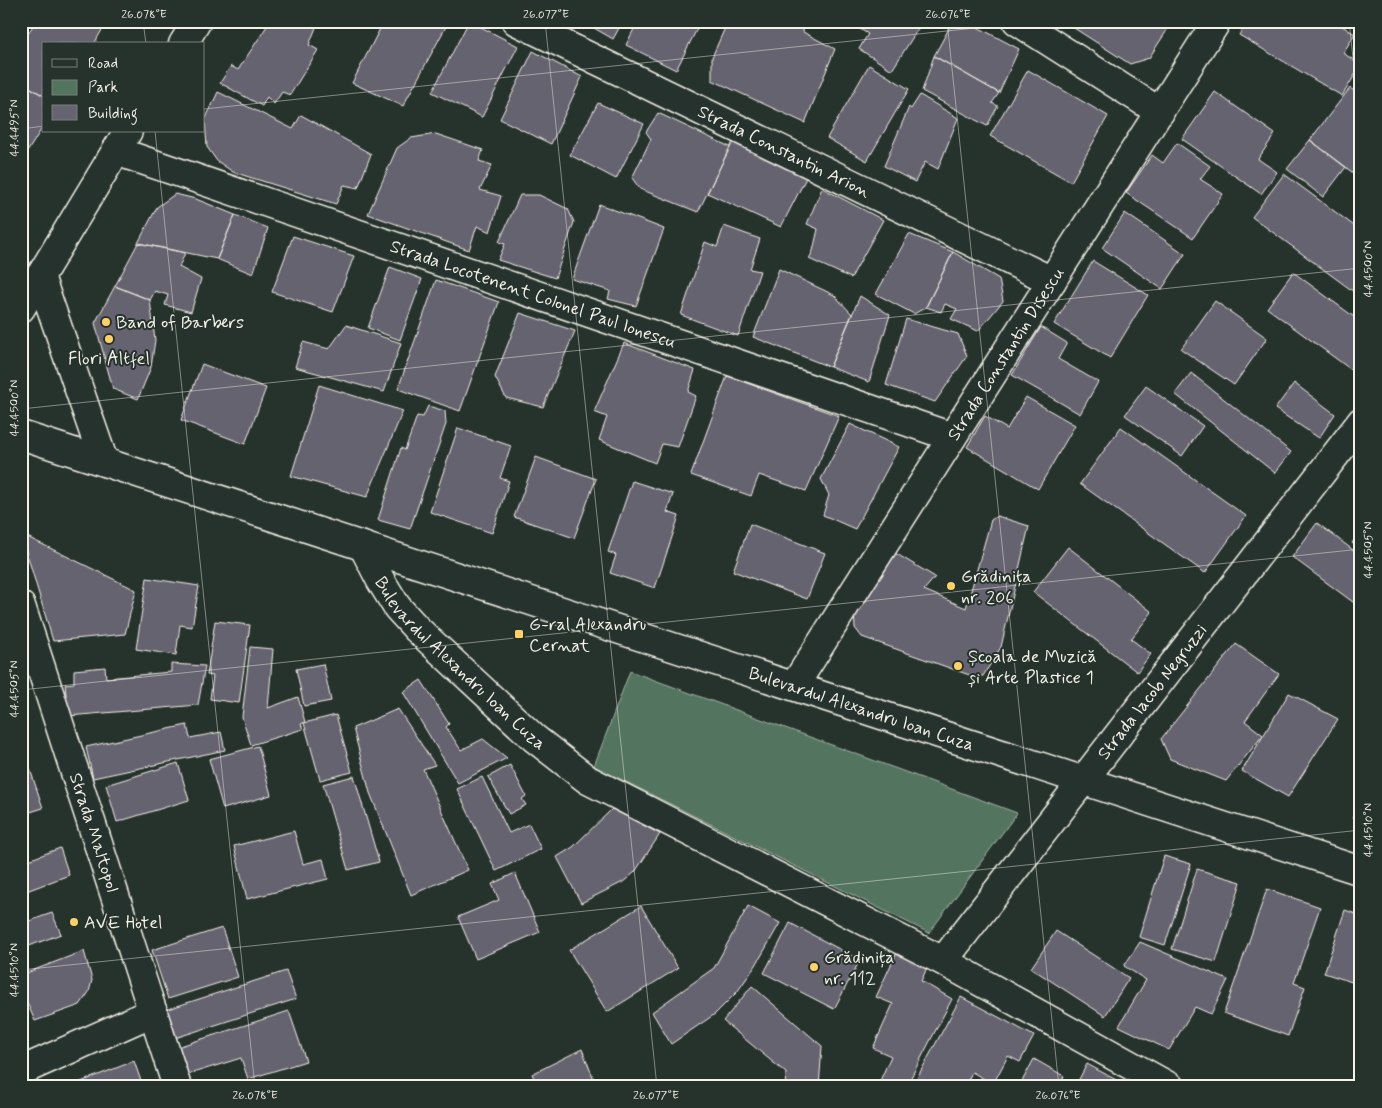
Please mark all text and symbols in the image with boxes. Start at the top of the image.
text: 26.078°E [121,7,167,23]
text: 26.077°E [523,7,569,23]
text: 26.076°E [926,7,970,23]
legend [42,42,205,132]
text: Road [88,54,118,74]
text: Park [88,78,118,98]
text: 44.4495°N [7,100,23,156]
street label: Strada Constantin Arion [694,100,874,204]
text: Building [88,104,138,125]
street label: Strada Locotenent Colonel Paul Ionescu [387,235,679,355]
text: 44.4500°N [1361,241,1377,297]
street label: Strada Constantin Disescu [942,263,1071,446]
place label: Band of Barbers [116,311,244,335]
marker: Band of Barbers [100,316,112,328]
marker: Flori Altfel [103,333,115,345]
place label: Flori Altfel [68,347,150,371]
text: 44.4500°N [7,380,23,436]
text: 44.4505°N [1361,522,1377,578]
place label: Grădinița nr. 206 [961,565,1032,610]
street label: Bulevardul Alexandru Ioan Cuza [368,572,551,756]
marker: Grădinița nr. 206 [945,580,957,592]
place label: G-ral Alexandru Cernat [529,613,646,658]
street label: Strada Iacob Negruzzi [1092,619,1213,765]
marker: G-ral Alexandru Cernat [513,628,525,640]
place label: Școala de Muzică și Arte Plastice 1 [968,645,1097,690]
marker: Școala de Muzică și Arte Plastice 1 [952,660,964,672]
text: 44.4505°N [7,661,23,717]
street label: Bulevardul Alexandru Ioan Cuza [745,662,977,757]
street label: Strada Maltopol [63,770,124,895]
text: 44.4510°N [1361,803,1377,857]
place label: AVE Hotel [84,911,163,935]
marker: AVE Hotel [68,916,80,928]
text: 44.4510°N [7,943,23,997]
place label: Grădinița nr. 112 [824,946,895,991]
marker: Grădinița nr. 112 [808,961,820,973]
text: 26.078°E [232,1088,278,1104]
text: 26.077°E [633,1088,679,1104]
text: 26.076°E [1036,1088,1080,1104]

